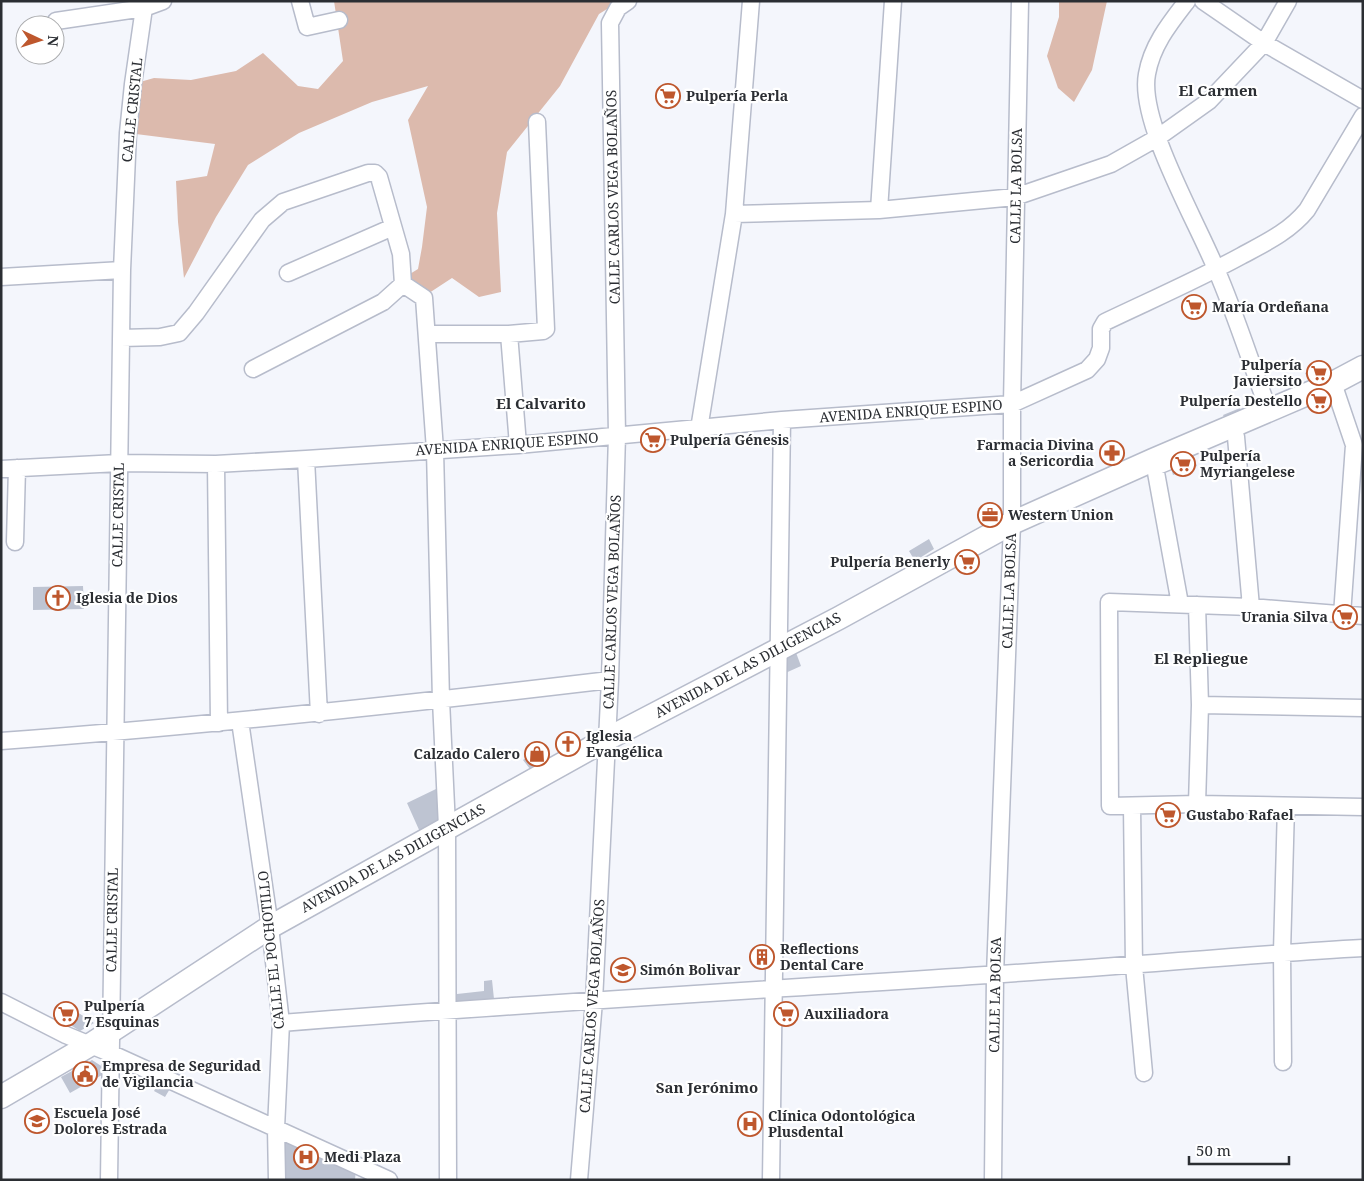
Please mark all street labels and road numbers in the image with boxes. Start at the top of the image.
street label: CALLE CRISTAL [117,57,146,163]
street label: CALLE CARLOS VEGA BOLAÑOS [601,89,624,305]
street label: CALLE LA BOLSA [1005,128,1026,244]
street label: AVENIDA ENRIQUE ESPINO [819,395,1003,426]
street label: AVENIDA ENRIQUE ESPINO [415,428,599,459]
street label: CALLE CRISTAL [107,462,128,568]
street label: CALLE CARLOS VEGA BOLAÑOS [598,494,625,710]
street label: CALLE LA BOLSA [997,533,1020,649]
street label: AVENIDA DE LAS DILIGENCIAS [651,607,844,722]
street label: AVENIDA DE LAS DILIGENCIAS [297,799,488,916]
street label: CALLE CRISTAL [101,867,122,973]
street label: CALLE EL POCHOTILLO [253,870,288,1030]
street label: CALLE CARLOS VEGA BOLAÑOS [575,898,608,1114]
street label: CALLE LA BOLSA [984,937,1005,1053]

